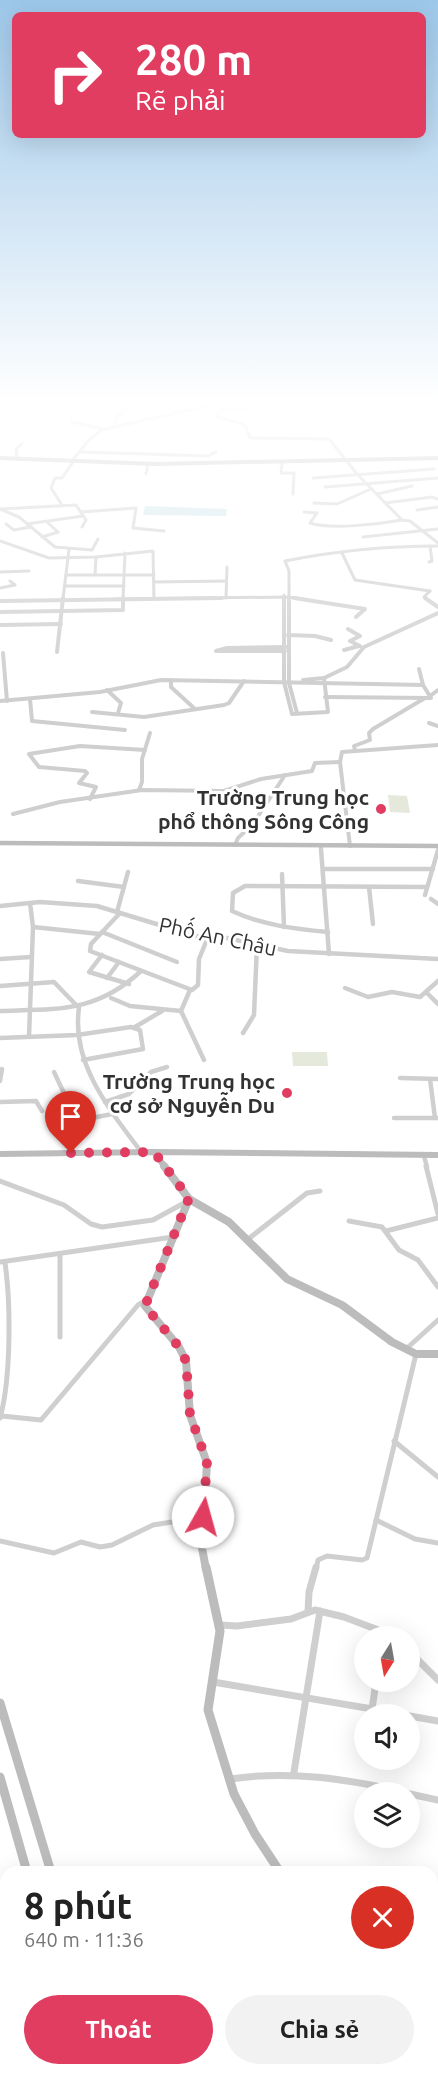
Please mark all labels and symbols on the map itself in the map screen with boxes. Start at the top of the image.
place label: Trường Trung học phổ thông Sông Công [158,785,369,833]
marker: Trường Trung học phổ thông Sông Công [374,802,388,816]
street label: Phố An Châu [157,910,280,960]
place label: Trường Trung học cơ sở Nguyễn Du [103,1069,275,1117]
marker: Trường Trung học cơ sở Nguyễn Du [280,1086,294,1100]
pin [45,1091,96,1153]
position arrow [171,1485,235,1549]
north arrow [354,1626,420,1692]

